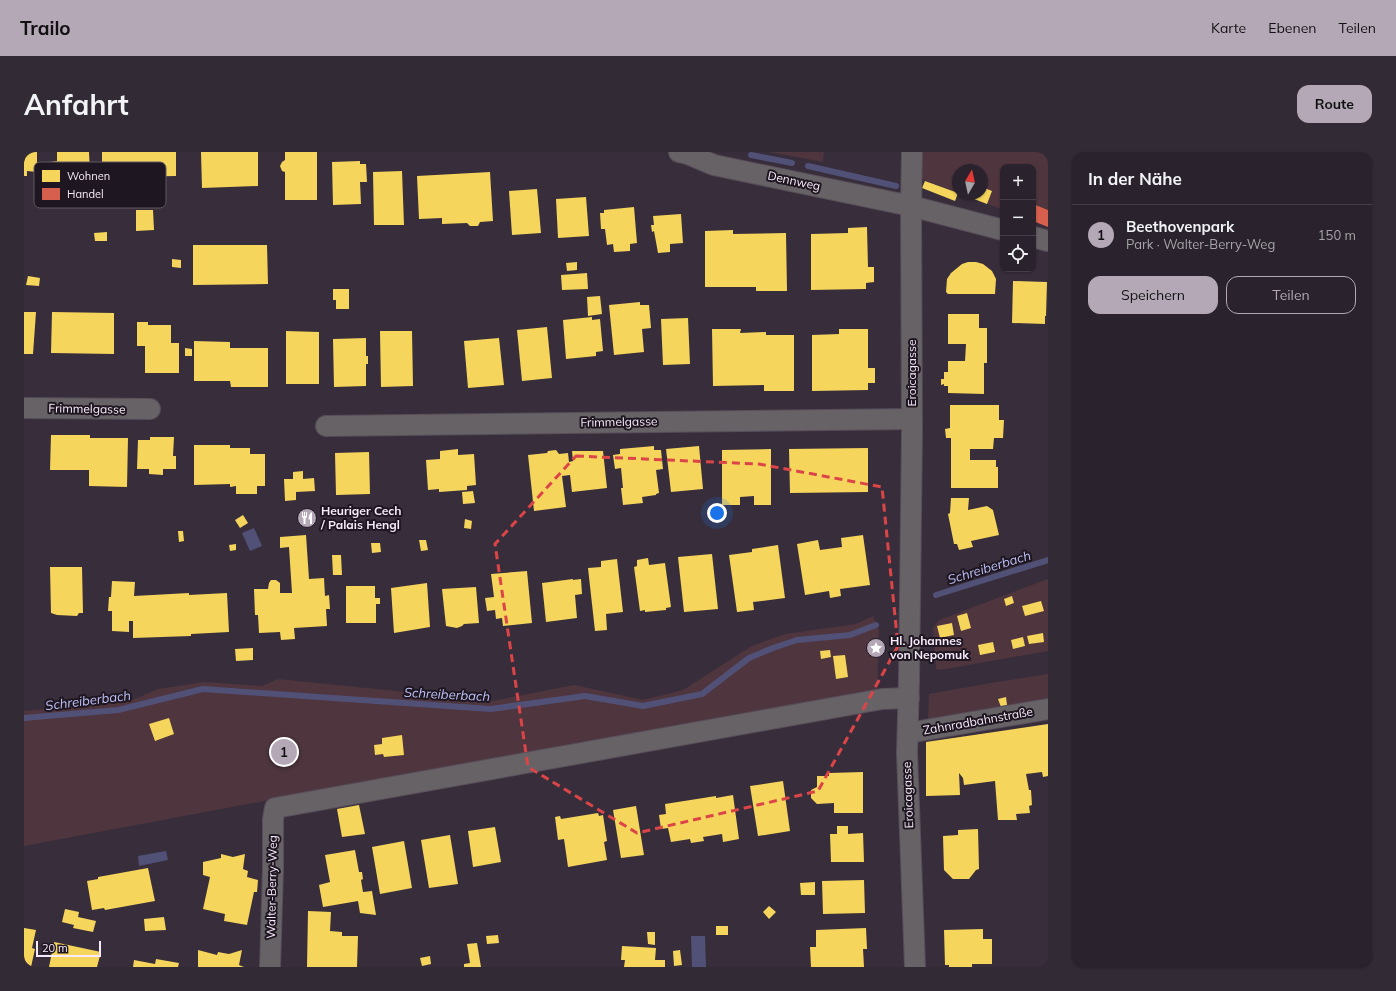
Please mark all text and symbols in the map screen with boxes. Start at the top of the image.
text: Trailo [20,16,71,40]
text: Karte [1211,19,1246,37]
text: Ebenen [1268,19,1317,37]
text: Teilen [1339,19,1376,37]
button: Route [1297,85,1372,123]
text: Anfahrt [24,87,129,122]
legend [34,162,166,208]
north arrow [952,164,988,200]
map controls [1000,164,1036,272]
button: + [1000,164,1036,200]
street label: Dennweg [766,168,822,193]
text: In der Nähe [1088,168,1182,189]
text: Wohnen [67,169,110,183]
text: Handel [67,187,104,201]
button: − [1000,200,1036,236]
text: Beethovenpark [1126,217,1234,236]
text: 1 [1097,227,1105,243]
text: 150 m [1318,227,1356,243]
button: locate [1000,236,1036,272]
text: Park · Walter-Berry-Weg [1126,236,1275,252]
button: Speichern [1088,276,1218,314]
button: Teilen [1226,276,1356,314]
street label: Eroicagasse [904,339,919,407]
street label: Frimmelgasse [48,400,126,417]
street label: Frimmelgasse [580,413,658,430]
place label: Heuriger Cech / Palais Hengl [320,503,402,532]
your location [707,503,727,523]
restaurant icon: Heuriger Cech / Palais Hengl [296,507,318,529]
water label: Schreiberbach [945,547,1033,587]
place label: Hl. Johannes von Nepomuk [889,633,969,662]
place icon: Hl. Johannes von Nepomuk [865,637,887,659]
water label: Schreiberbach [404,684,490,704]
water label: Schreiberbach [44,687,132,713]
street label: Zahnradbahnstraße [922,703,1034,738]
pin: 1 [271,737,297,767]
street label: Eroicagasse [899,761,916,829]
street label: Walter-Berry-Weg [263,835,280,939]
scale bar [36,939,101,958]
text: 20 m [42,941,68,955]

